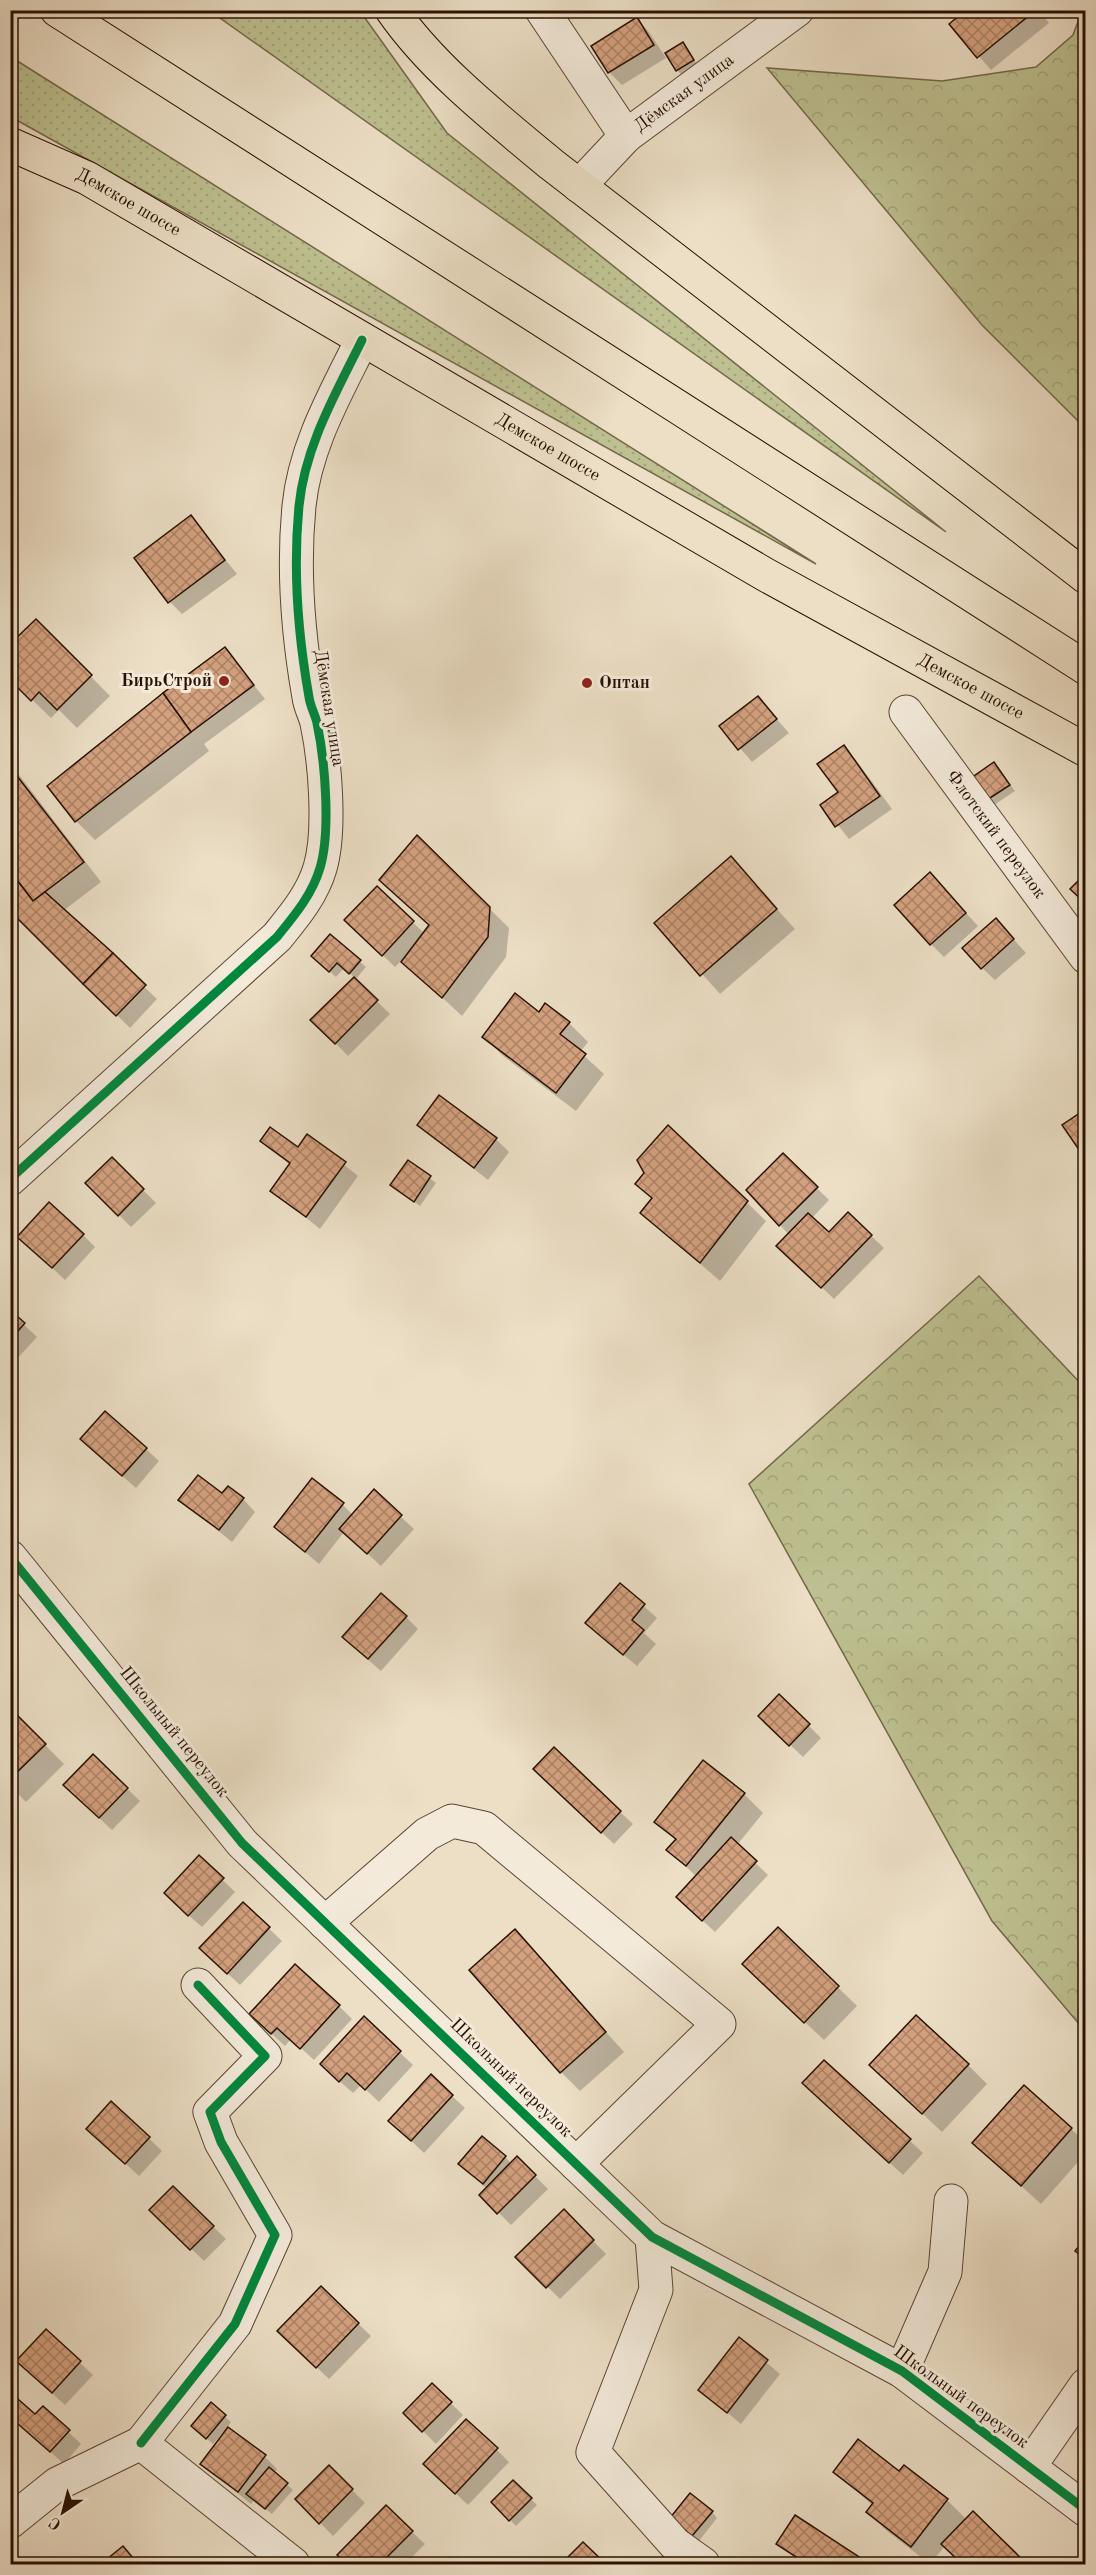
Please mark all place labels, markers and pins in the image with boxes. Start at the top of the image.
place label: БирьСтрой [121,672,212,690]
marker: БирьСтрой [217,674,231,688]
place label: Оптан [599,674,650,692]
marker: Оптан [580,676,594,690]

